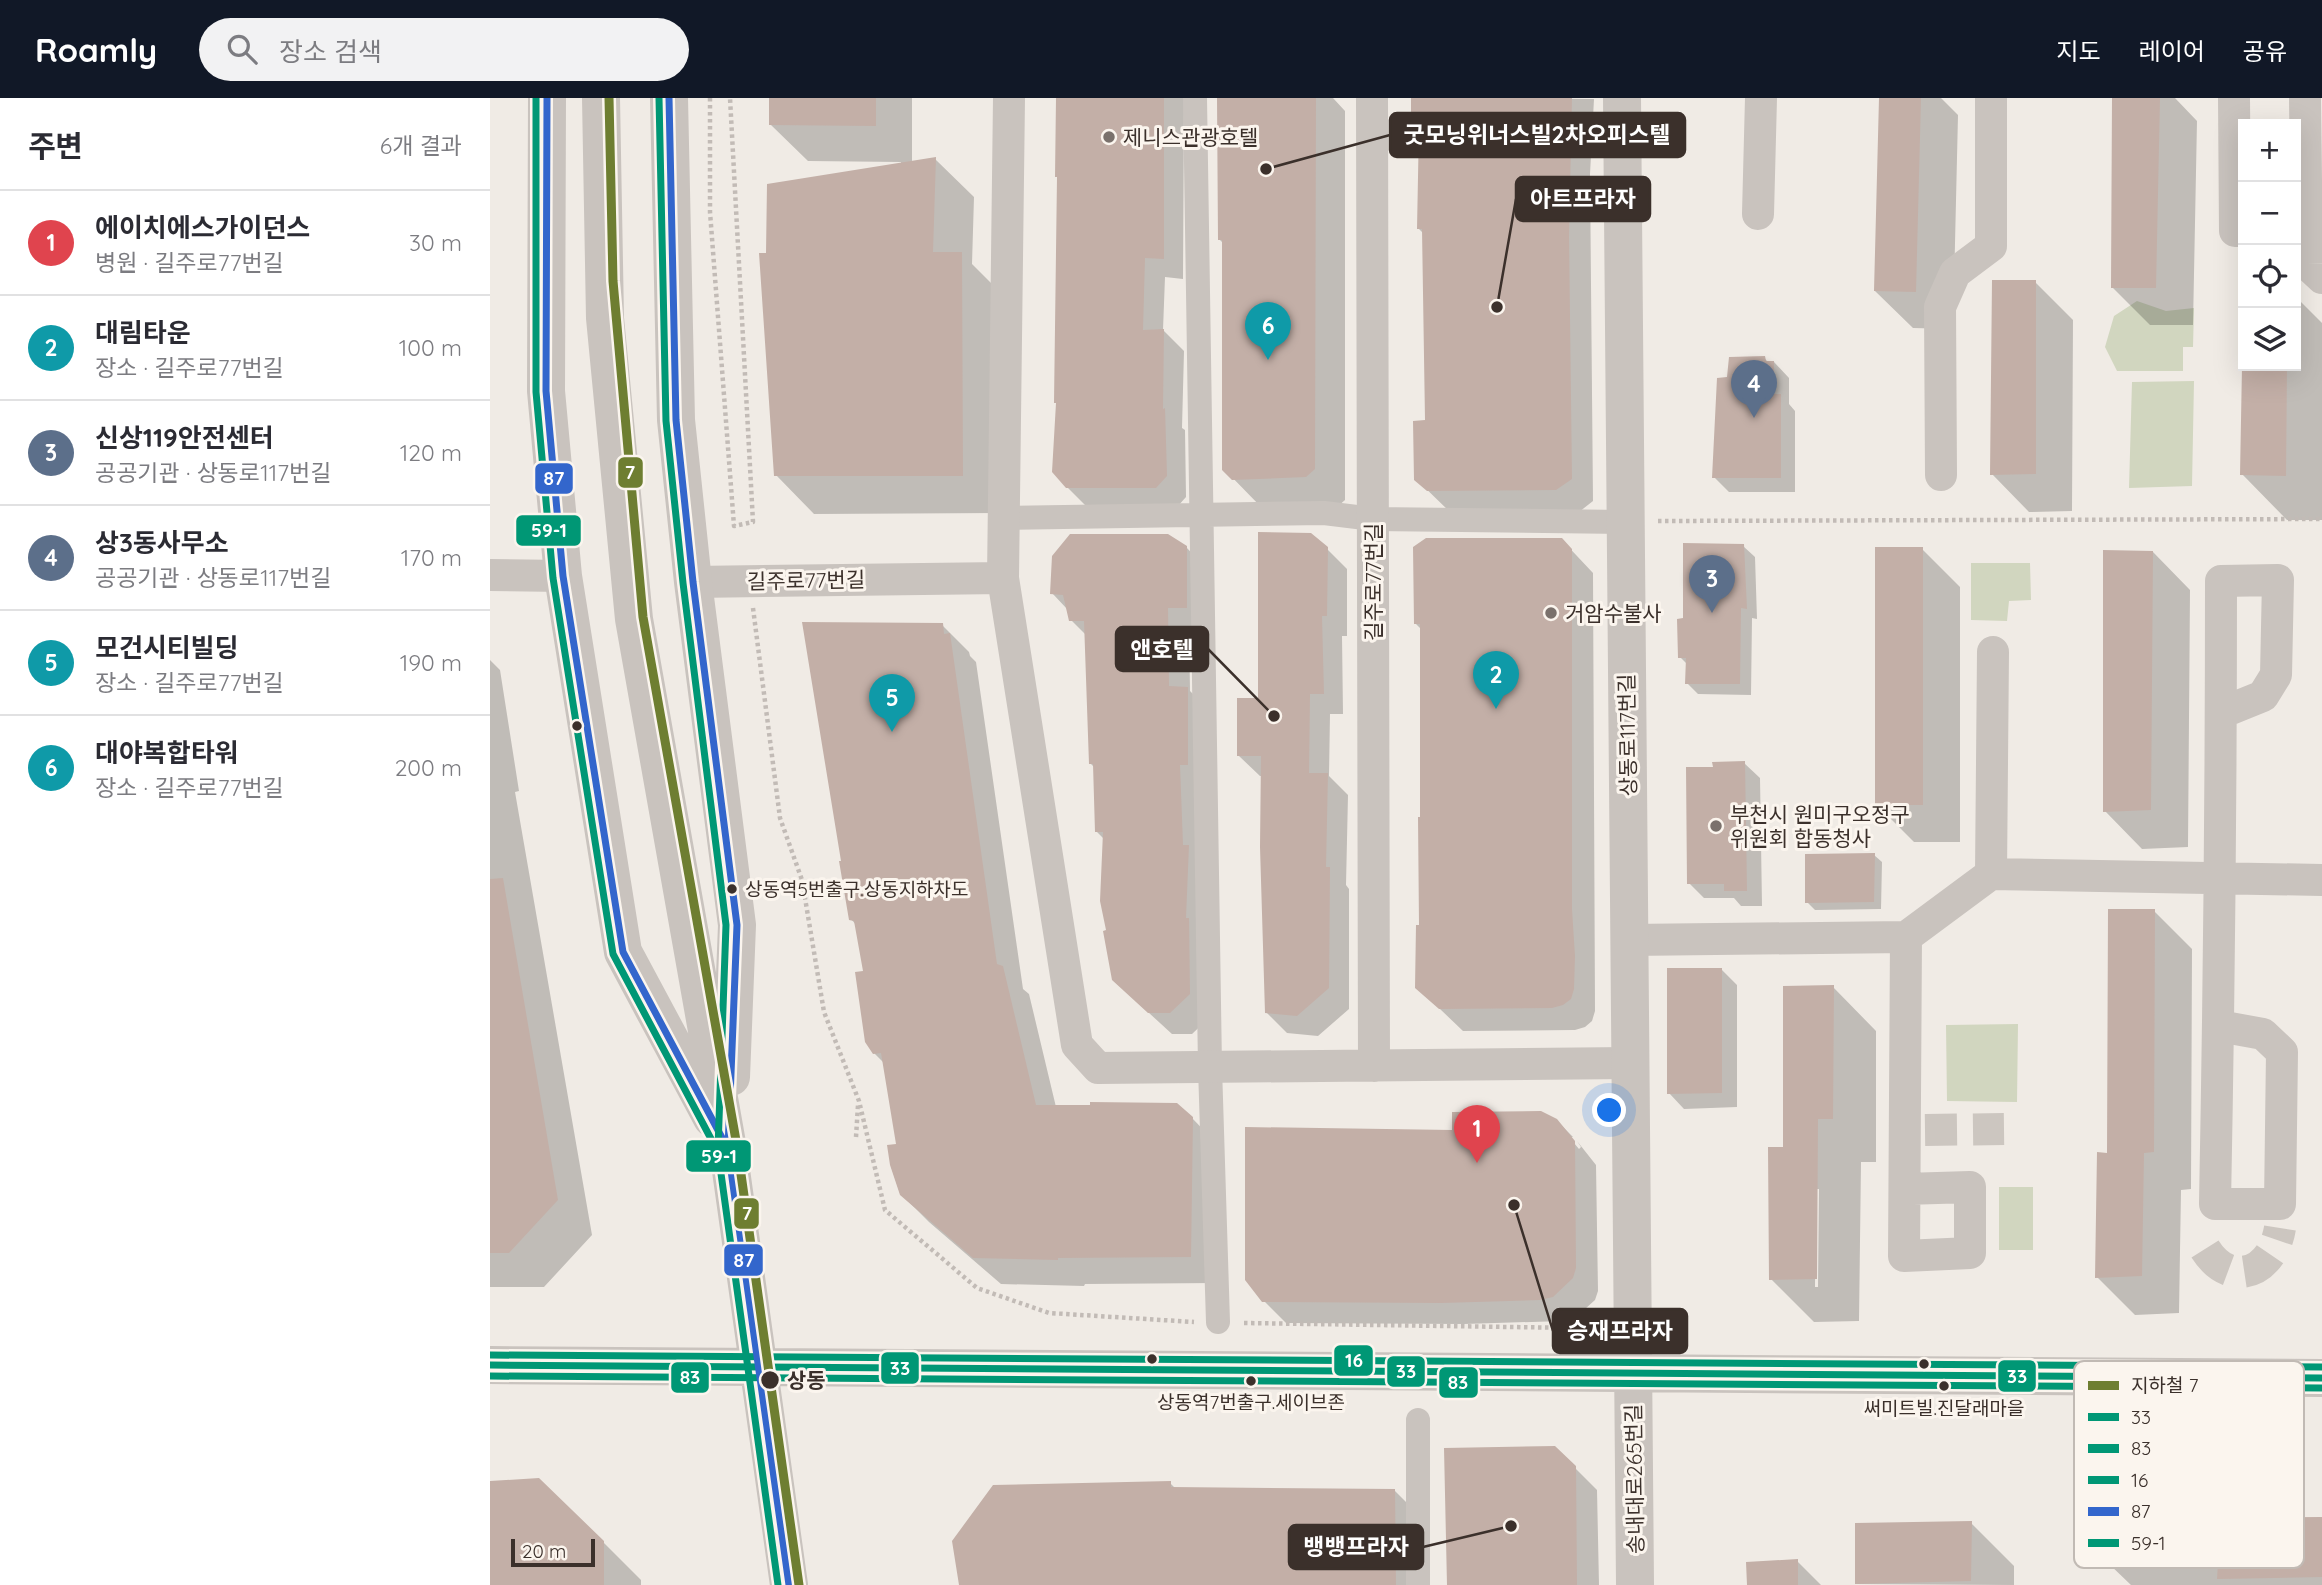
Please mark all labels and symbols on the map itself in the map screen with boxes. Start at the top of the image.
callout: 굿모닝위너스빌2차오피스텔 [1390,113,1685,157]
text: 굿모닝위너스빌2차오피스텔 [1403,120,1671,149]
place label: 제니스관광호텔 [1123,124,1258,150]
marker: 제니스관광호텔 [1101,129,1117,145]
callout: 아트프라자 [1516,177,1650,221]
text: 아트프라자 [1530,184,1636,213]
pin: 6 [1245,302,1291,360]
pin: 4 [1731,360,1777,418]
line badge: 7 [617,456,644,489]
text: 7 [625,460,635,484]
line badge: 87 [534,462,574,495]
text: 87 [544,466,564,490]
line badge: 59-1 [515,514,582,547]
text: 59-1 [531,518,567,542]
street label: 길주로77번길 [1360,523,1386,641]
pin: 3 [1689,555,1735,613]
street label: 길주로77번길 [747,566,865,594]
place label: 거암수불사 [1565,600,1662,626]
marker: 거암수불사 [1543,605,1559,621]
callout: 앤호텔 [1116,627,1208,671]
text: 앤호텔 [1130,635,1194,664]
pin: 2 [1473,651,1519,709]
street label: 상동로117번길 [1613,673,1641,797]
pin: 5 [869,674,915,732]
unlabelled marker [570,719,584,733]
place label: 부천시 원미구오정구 위원회 합동청사 [1730,801,1910,851]
marker: 부천시 원미구오정구 위원회 합동청사 [1708,818,1724,834]
place label: 상동역5번출구.상동지하차도 [745,877,969,901]
marker: 상동역5번출구.상동지하차도 [725,882,739,896]
your location [1592,1093,1626,1127]
pin: 1 [1454,1105,1500,1163]
line badge: 59-1 [685,1139,752,1173]
text: 59-1 [701,1144,737,1168]
line badge: 7 [733,1197,760,1230]
text: 7 [742,1201,752,1225]
line badge: 87 [723,1243,764,1277]
text: 87 [734,1248,754,1272]
callout: 승재프라자 [1553,1309,1687,1353]
text: 승재프라자 [1567,1316,1673,1345]
line badge: 16 [1333,1344,1374,1377]
text: 16 [1345,1348,1363,1372]
line badge: 33 [880,1351,920,1385]
unlabelled marker [1145,1352,1159,1366]
line badge: 33 [1386,1355,1426,1388]
text: 33 [890,1356,910,1380]
unlabelled marker [1917,1357,1931,1371]
text: 33 [1396,1359,1416,1383]
line badge: 33 [1997,1359,2037,1393]
line badge: 83 [670,1361,710,1394]
legend [2074,1361,2304,1568]
text: 33 [2007,1364,2027,1388]
text: 83 [680,1365,700,1389]
line badge: 83 [1438,1366,1479,1399]
place label: 상동 [787,1367,826,1393]
marker: 상동 [759,1369,781,1391]
text: 83 [1448,1370,1468,1394]
text: 지하철 7 [2131,1373,2199,1397]
marker: 상동역7번출구.세이브존 [1244,1374,1258,1388]
marker: 써미트빌.진달래마을 [1937,1379,1951,1393]
place label: 상동역7번출구.세이브존 [1157,1390,1345,1414]
place label: 써미트빌.진달래마을 [1864,1396,2024,1420]
street label: 송내대로265번길 [1620,1404,1648,1554]
text: 33 [2131,1405,2151,1429]
text: 83 [2131,1436,2151,1460]
text: 16 [2131,1468,2148,1492]
text: 87 [2131,1499,2151,1523]
callout: 뱅뱅프라자 [1289,1525,1423,1569]
text: 59-1 [2131,1531,2166,1555]
text: 뱅뱅프라자 [1303,1532,1409,1561]
scale bar [511,1536,595,1568]

